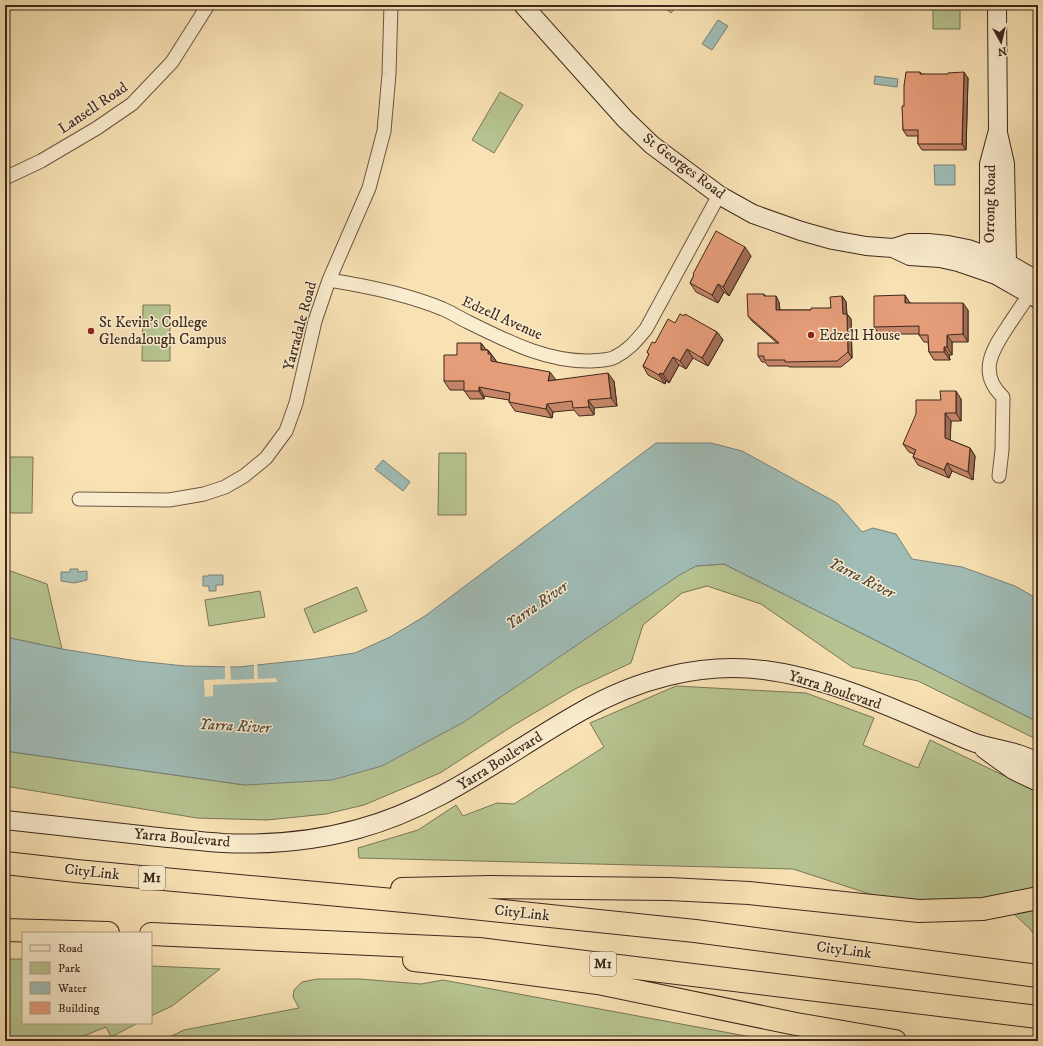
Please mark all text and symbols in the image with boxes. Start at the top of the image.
north arrow [981,22,1021,62]
text: N [997,43,1008,58]
street label: Lansell Road [55,78,132,138]
street label: St Georges Road [639,129,729,203]
street label: Orrong Road [980,164,1000,243]
street label: Yarradale Road [279,279,321,373]
street label: Edzell Avenue [459,292,545,344]
place label: St Kevin's College Glendalough Campus [99,313,227,349]
marker: St Kevin's College Glendalough Campus [86,326,96,336]
place label: Edzell House [819,326,900,345]
marker: Edzell House [806,330,816,340]
water label: Yarra River [826,553,900,604]
water label: Yarra River [502,576,573,634]
street label: Yarra Boulevard [786,666,884,714]
water label: Yarra River [199,714,273,738]
street label: Yarra Boulevard [454,727,546,795]
street label: Yarra Boulevard [133,824,231,852]
street label: CityLink [64,860,121,884]
road number: M1 [139,866,165,890]
street label: CityLink [494,901,551,925]
legend [22,932,152,1024]
street label: CityLink [815,937,873,963]
text: Road [58,941,83,956]
road number: M1 [590,952,616,976]
text: Park [58,961,80,976]
text: Water [57,981,87,996]
text: Building [58,1001,99,1016]

